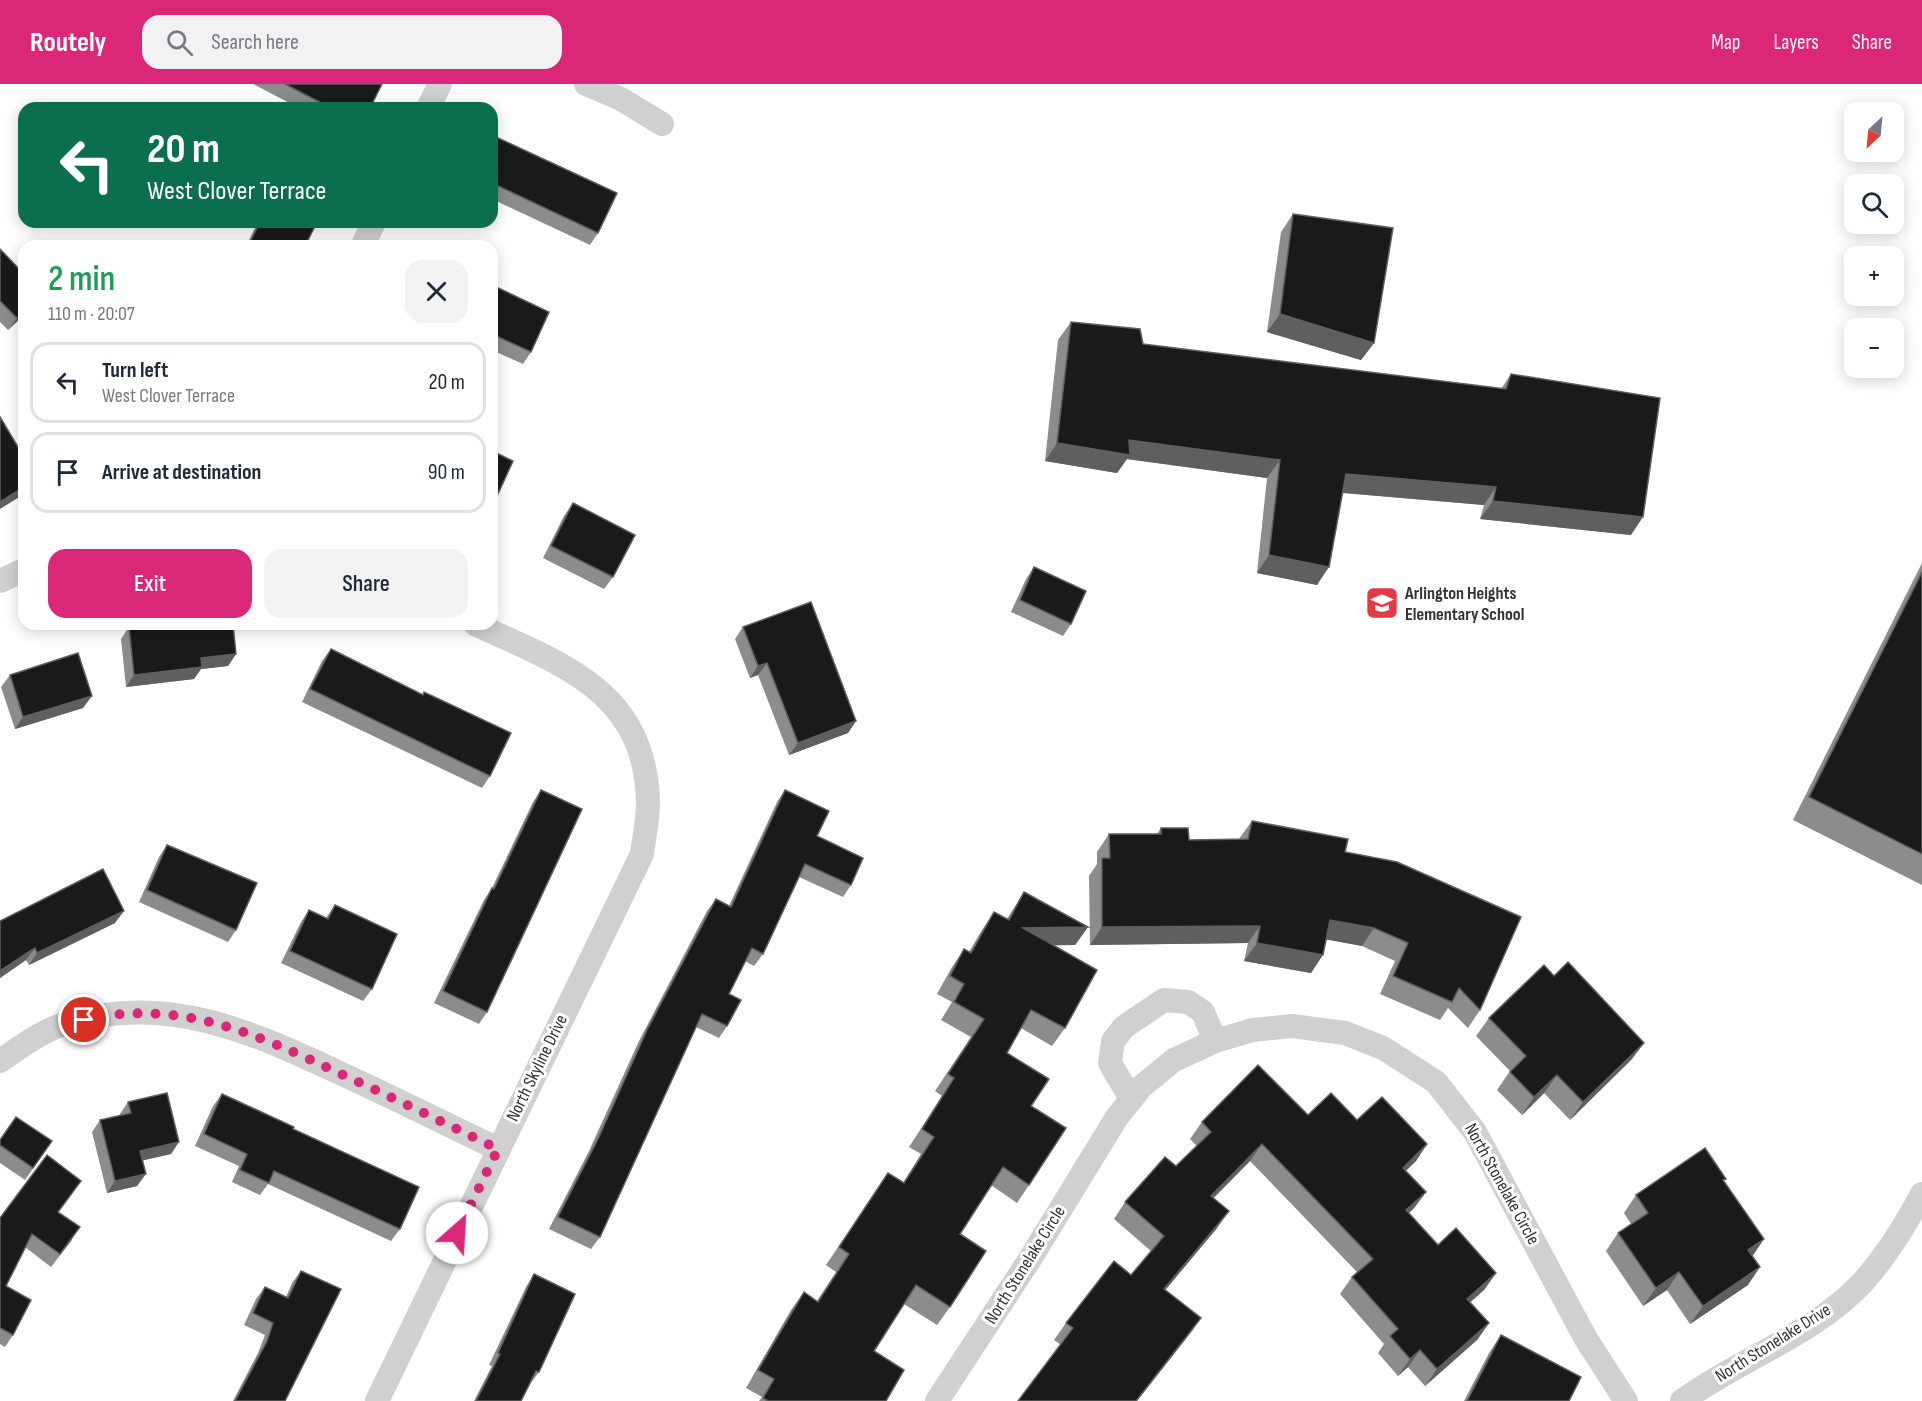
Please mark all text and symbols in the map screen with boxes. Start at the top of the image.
search box [142,15,562,69]
text: Routely [30,26,106,59]
icon: search [163,26,196,59]
text: Search here [211,29,299,56]
text: Map [1711,30,1740,55]
text: Layers [1773,30,1819,55]
text: Share [1852,30,1892,55]
north arrow [1844,102,1904,162]
map controls [1844,102,1904,378]
text: 20 m [147,124,220,175]
icon: left [48,126,126,204]
button: search [1844,174,1904,234]
text: West Clover Terrace [147,175,326,207]
button: + [1844,246,1904,306]
text: 2 min [48,258,115,301]
button: close [405,260,468,323]
text: 110 m · 20:07 [48,302,135,326]
button: − [1844,318,1904,378]
text: Turn left [102,357,168,384]
icon: left [51,366,84,399]
text: 20 m [429,369,465,396]
text: West Clover Terrace [102,384,235,408]
icon: arrive [51,456,84,489]
text: Arrive at destination [102,459,261,486]
text: 90 m [428,459,465,486]
button: Exit [48,549,252,618]
button: Share [264,549,468,618]
place label: Arlington Heights Elementary School [1404,583,1524,625]
school or university icon: Arlington Heights Elementary School [1364,585,1400,621]
pin [58,994,109,1045]
icon: arrive [67,1003,100,1036]
street label: North Skyline Drive [502,1011,572,1125]
street label: North Stonelake Circle [1460,1120,1544,1248]
position arrow [425,1201,489,1265]
street label: North Stonelake Circle [980,1202,1070,1328]
street label: North Stonelake Drive [1711,1299,1835,1387]

